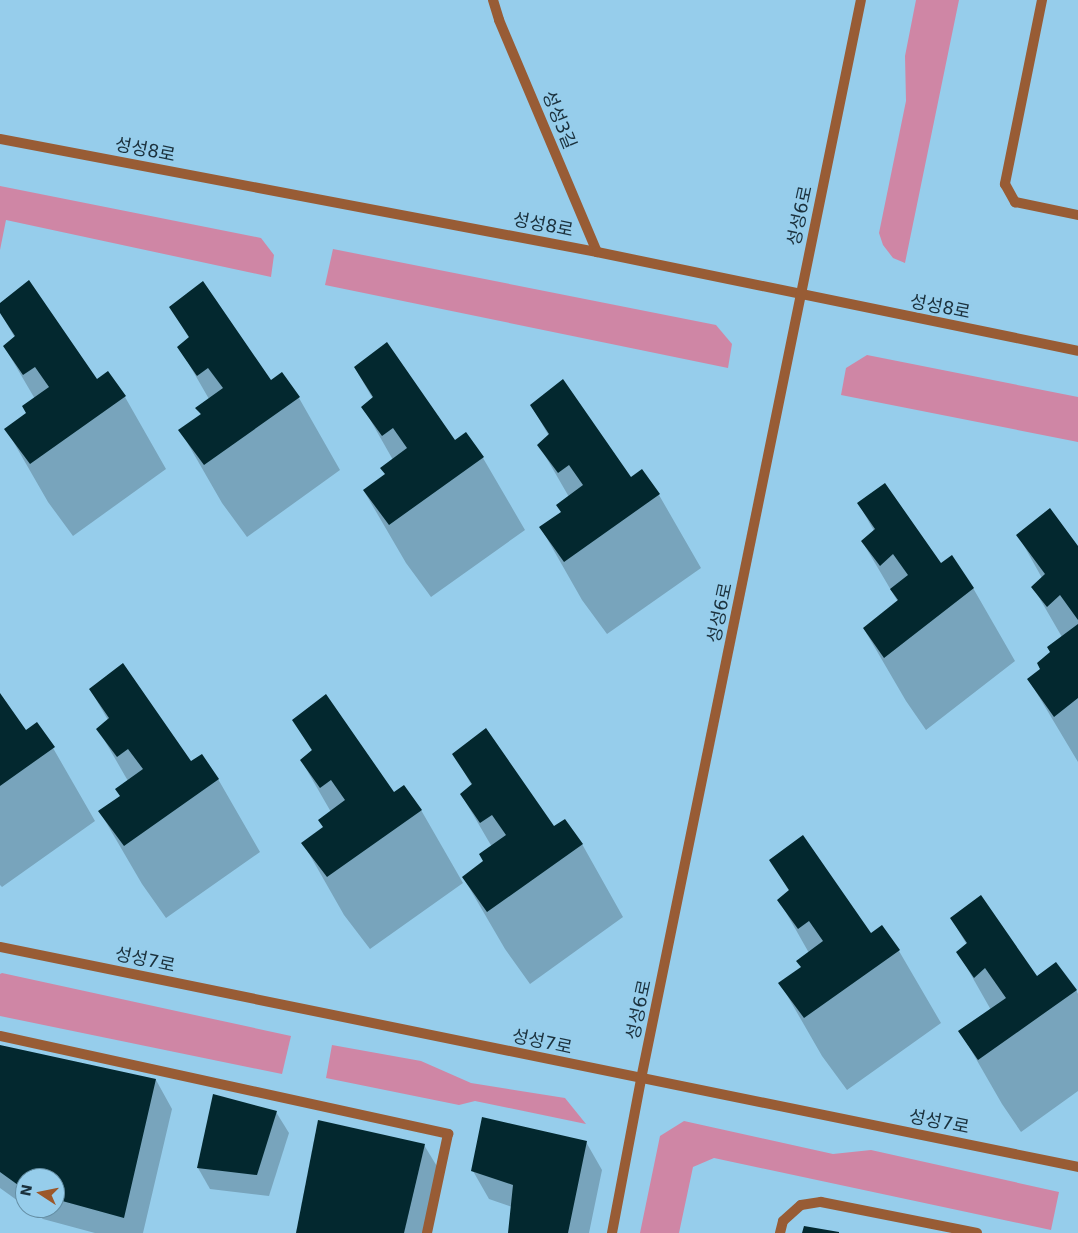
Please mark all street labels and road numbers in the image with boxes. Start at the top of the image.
street label: 성성3길 [538,88,580,152]
street label: 성성8로 [113,134,177,166]
street label: 성성6로 [783,184,817,248]
street label: 성성8로 [511,209,575,241]
street label: 성성8로 [908,291,972,323]
street label: 성성6로 [703,581,737,645]
street label: 성성7로 [113,943,177,977]
street label: 성성6로 [622,978,656,1042]
street label: 성성7로 [510,1025,574,1059]
street label: 성성7로 [907,1106,971,1138]

